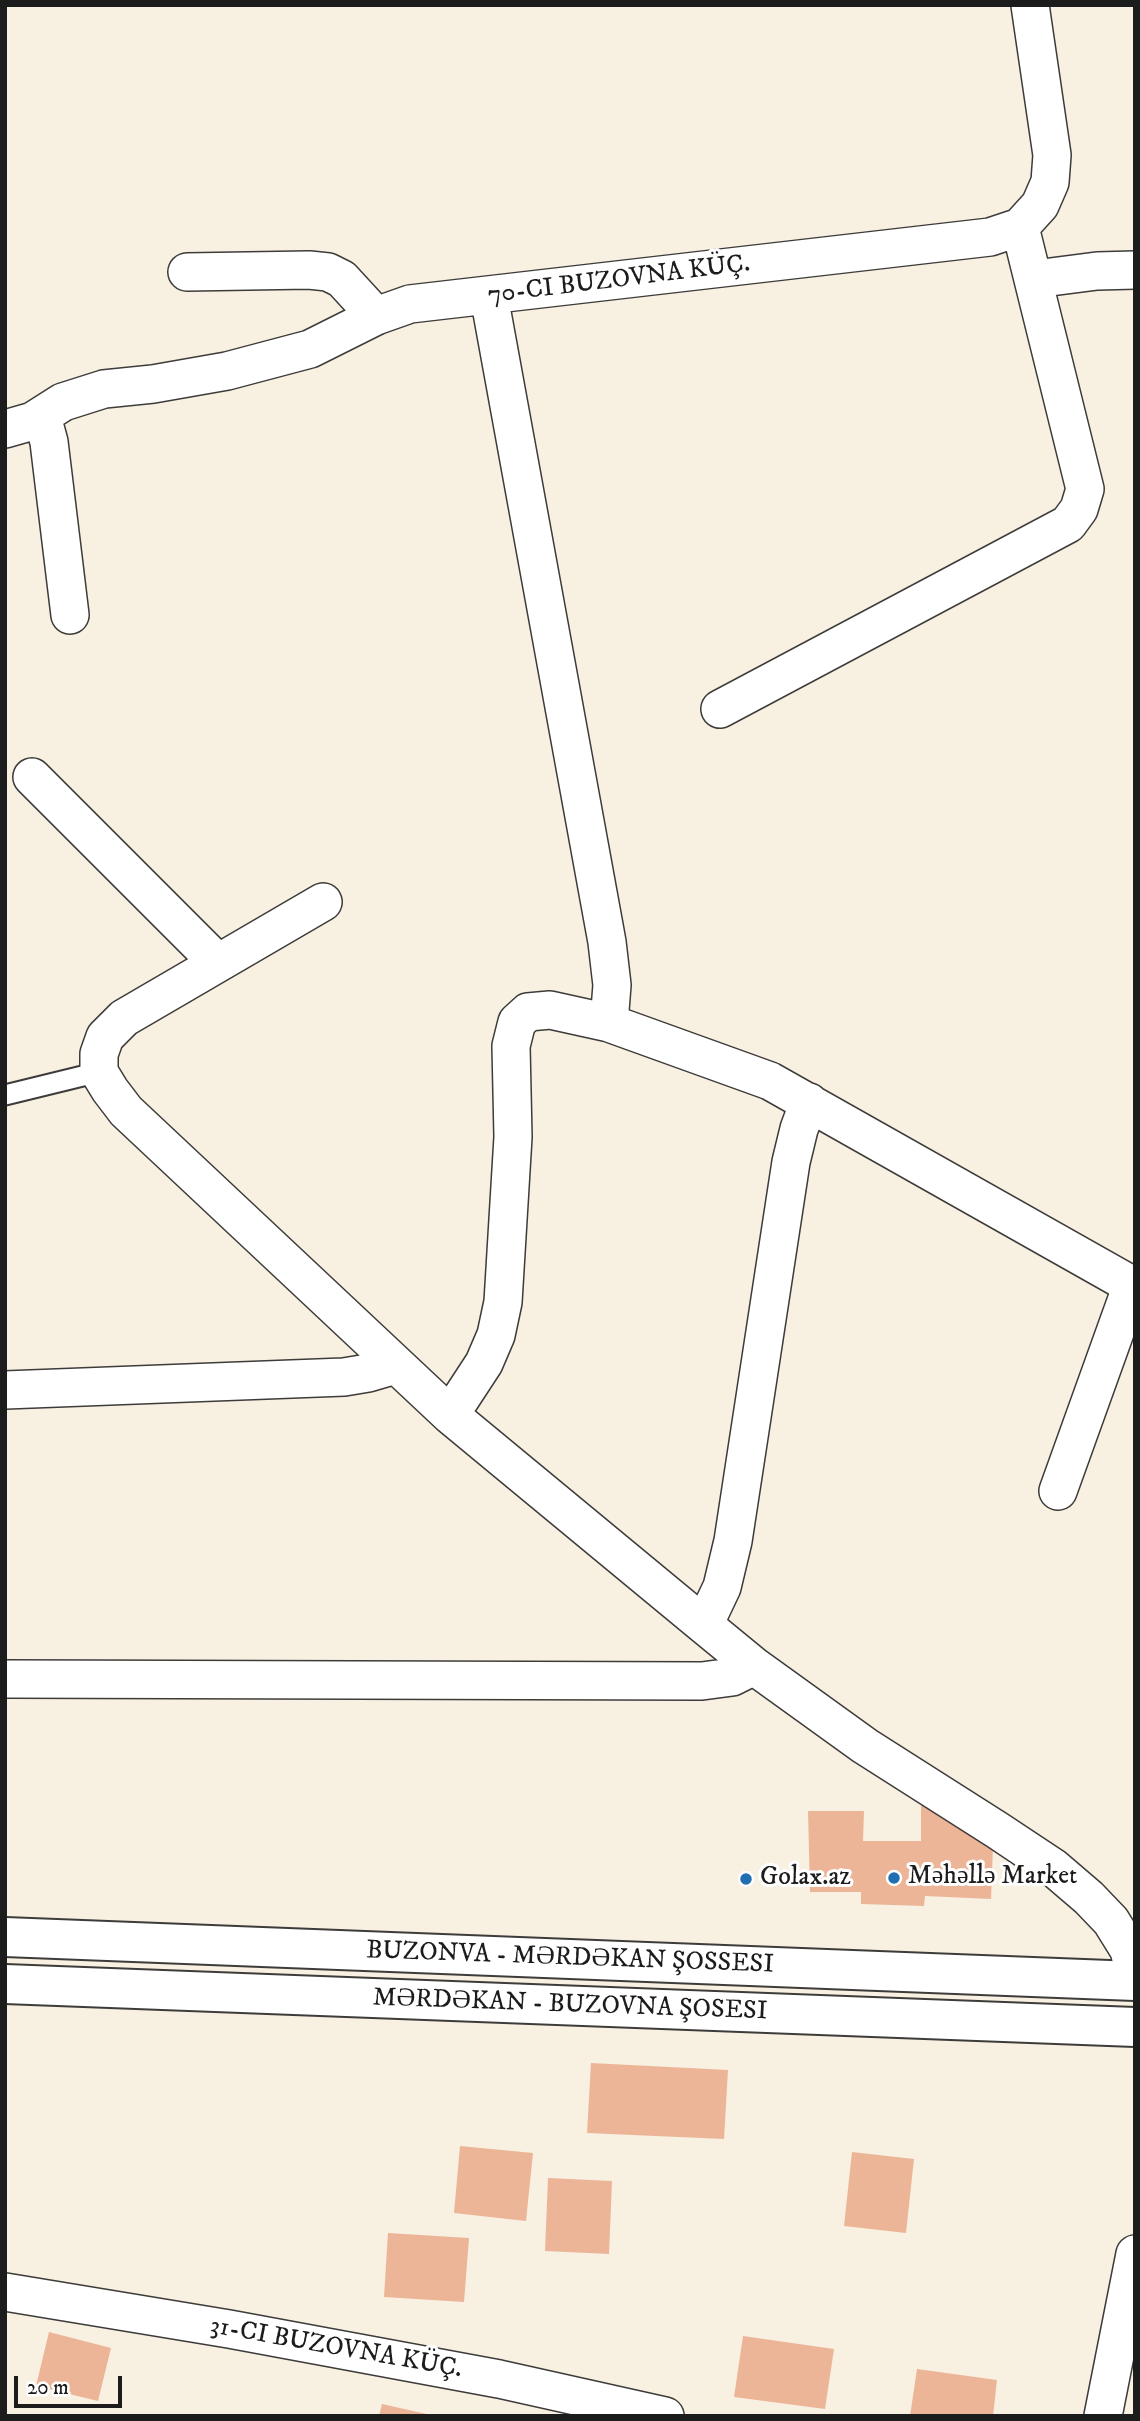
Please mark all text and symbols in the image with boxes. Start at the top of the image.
street label: 70-CI BUZOVNA KÜÇ. [486,249,752,313]
place label: Məhəllə Market [908,1862,1077,1894]
place label: Golax.az [760,1863,851,1895]
marker: Məhəllə Market [886,1870,902,1886]
marker: Golax.az [738,1871,754,1887]
street label: BUZONVA - MƏRDƏKAN ŞOSSESI [366,1936,774,1982]
street label: MƏRDƏKAN - BUZOVNA ŞOSESI [372,1984,768,2028]
street label: 31-CI BUZOVNA KÜÇ. [208,2311,464,2387]
scale bar [18,2362,126,2406]
text: 20 m [27,2375,69,2401]

